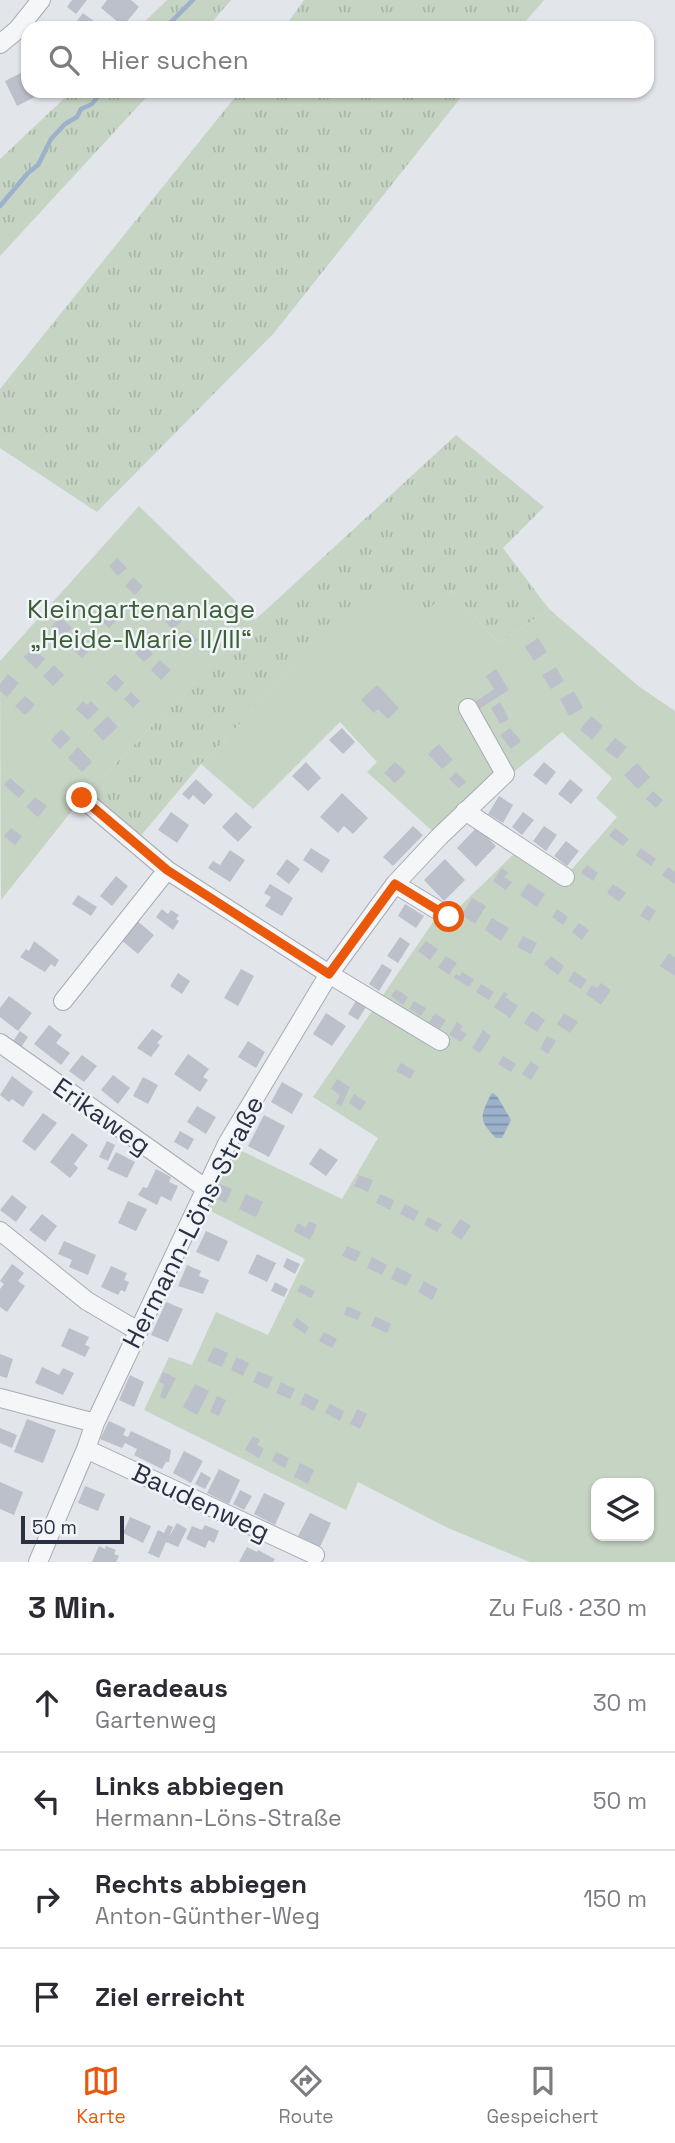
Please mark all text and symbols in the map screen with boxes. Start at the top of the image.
search box [21,21,654,98]
icon: search [45,41,83,79]
text: Hier suchen [101,43,249,77]
park label: Kleingartenanlage „Heide-Marie II/III“ [27,592,255,656]
route end [66,782,97,813]
route start [433,901,464,932]
street label: Erikaweg [46,1070,158,1162]
street label: Hermann-Löns-Straße [115,1090,271,1354]
street label: Baudenweg [127,1455,275,1549]
map controls [591,1478,654,1541]
button: layers [591,1478,654,1541]
scale bar [21,1513,124,1545]
text: 50 m [32,1515,77,1540]
text: 3 Min. [28,1588,116,1627]
text: Zu Fuß · 230 m [489,1593,647,1623]
text: Geradeaus [95,1671,228,1705]
icon: ahead [28,1684,66,1722]
text: 30 m [593,1688,647,1718]
text: Gartenweg [95,1705,216,1735]
text: Links abbiegen [95,1769,284,1803]
icon: left [28,1782,66,1820]
text: 50 m [593,1786,647,1816]
text: Hermann-Löns-Straße [95,1803,342,1833]
text: Rechts abbiegen [95,1867,307,1901]
icon: right [28,1880,66,1918]
text: 150 m [583,1884,647,1914]
text: Anton-Günther-Weg [95,1901,320,1931]
icon: arrive [28,1978,66,2016]
text: Ziel erreicht [95,1980,245,2014]
tab: Karte [76,2062,126,2129]
tab: Route [279,2062,334,2129]
tab: Gespeichert [486,2062,599,2129]

